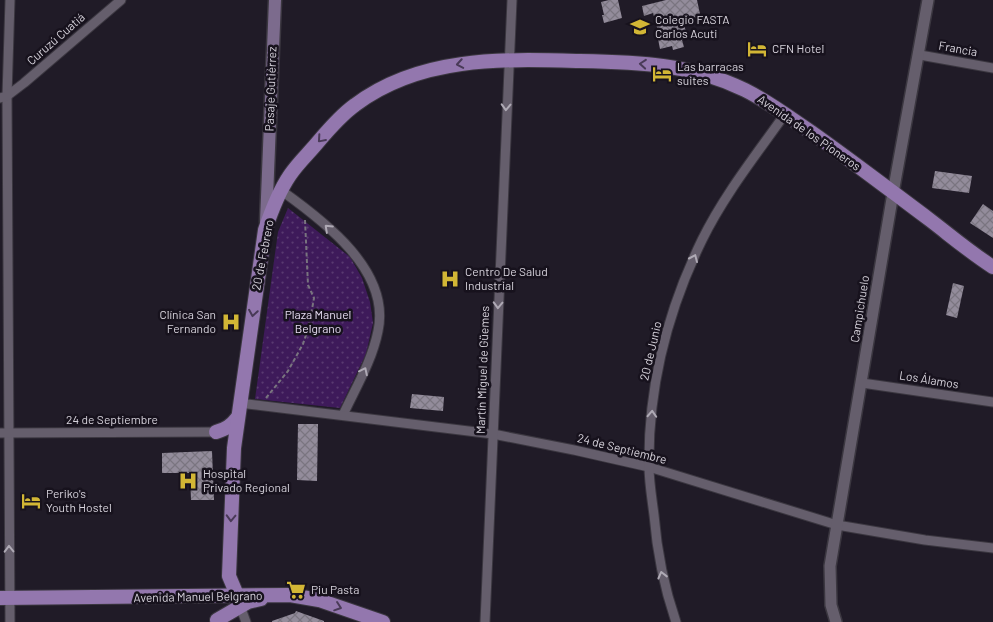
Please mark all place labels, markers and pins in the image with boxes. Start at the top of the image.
place label: Colegio FASTA Carlos Acuti [655,12,730,40]
school or university icon: Colegio FASTA Carlos Acuti [629,16,651,38]
hotel icon: CFN Hotel [746,38,768,60]
place label: CFN Hotel [772,41,824,55]
place label: Las barracas suites [677,59,744,87]
hotel icon: Las barracas suites [651,63,673,85]
place label: Centro De Salud Industrial [465,264,548,292]
hospital icon: Centro De Salud Industrial [439,268,461,290]
place label: Clínica San Fernando [160,307,216,335]
hospital icon: Clínica San Fernando [220,311,242,333]
place label: Hospital Privado Regional [203,466,290,494]
hospital icon: Hospital Privado Regional [177,470,199,492]
place label: Periko's Youth Hostel [46,486,112,514]
hotel icon: Periko's Youth Hostel [20,490,42,512]
supermarket icon: Piu Pasta [285,579,307,601]
place label: Piu Pasta [311,582,359,596]

